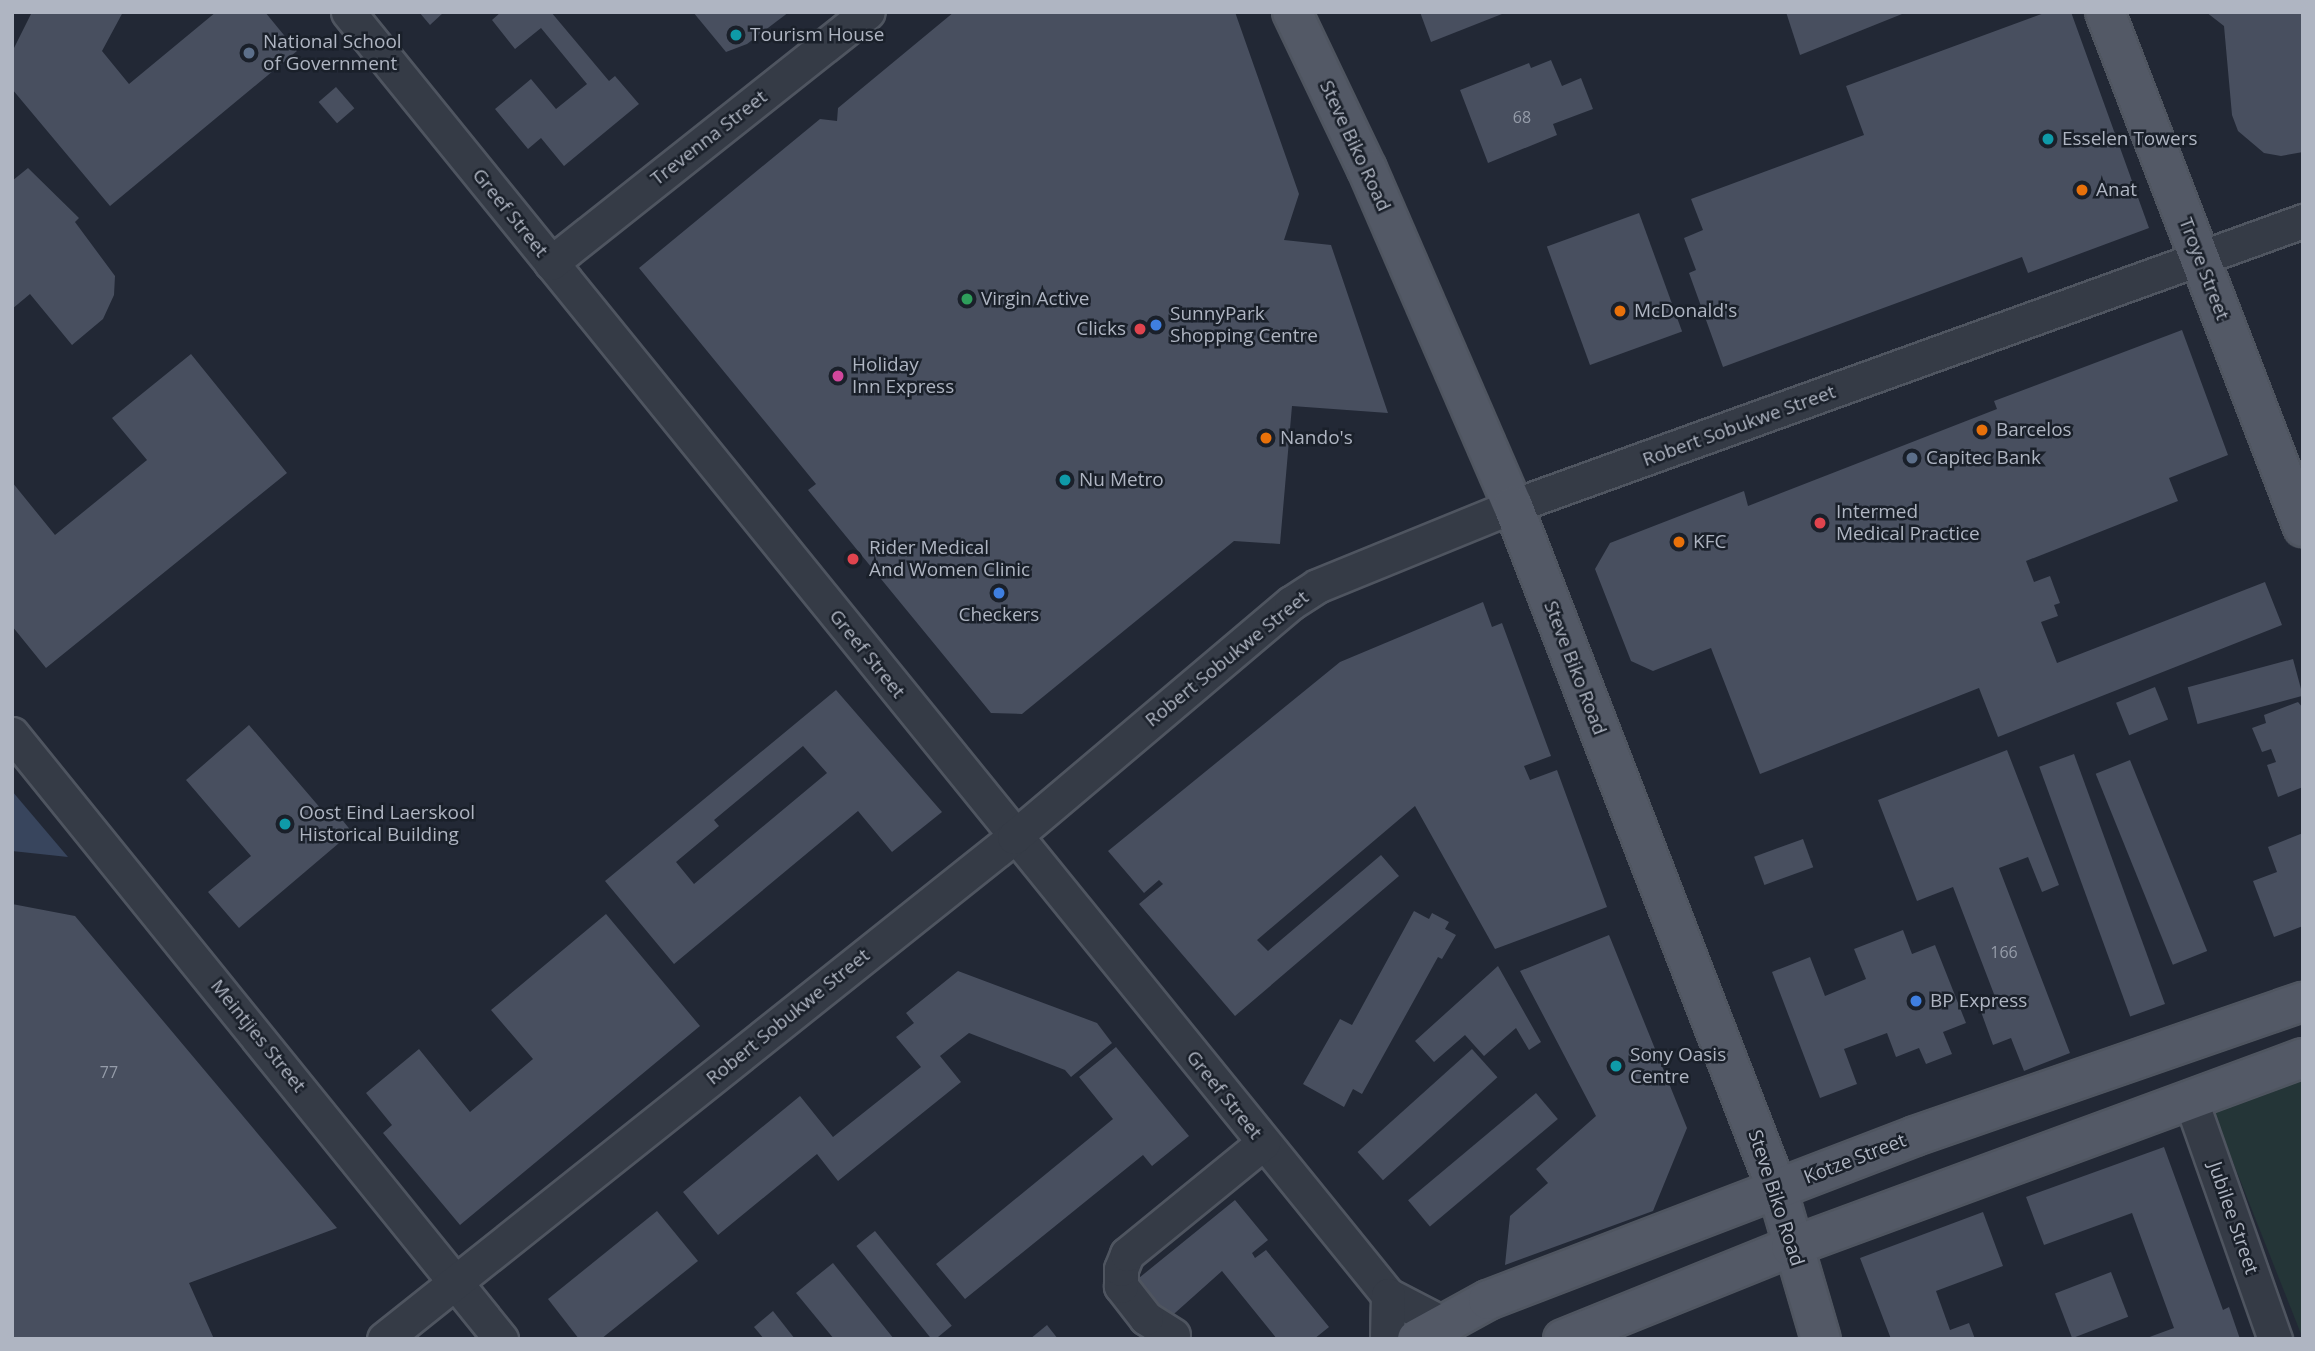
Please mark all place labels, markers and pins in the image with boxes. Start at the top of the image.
place label: Tourism House [750,24,885,46]
marker: Tourism House [728,27,744,43]
place label: National School of Government [263,31,402,75]
marker: National School of Government [241,45,257,61]
place label: Esselen Towers [2062,128,2197,150]
marker: Esselen Towers [2040,131,2056,147]
place label: Anat [2096,179,2137,201]
marker: Anat [2074,182,2090,198]
place label: Virgin Active [981,288,1089,310]
marker: Virgin Active [959,291,975,307]
place label: McDonald's [1634,300,1737,322]
place label: SunnyPark Shopping Centre [1170,303,1318,347]
marker: McDonald's [1612,303,1628,319]
marker: SunnyPark Shopping Centre [1148,317,1164,333]
place label: Clicks [1076,318,1126,340]
marker: Clicks [1132,321,1148,337]
place label: Holiday Inn Express [852,354,954,398]
marker: Holiday Inn Express [830,368,846,384]
place label: Barcelos [1996,419,2072,441]
marker: Barcelos [1974,422,1990,438]
place label: Nando's [1280,427,1353,449]
marker: Nando's [1258,430,1274,446]
place label: Capitec Bank [1926,447,2041,469]
marker: Capitec Bank [1904,450,1920,466]
place label: Nu Metro [1079,469,1164,491]
marker: Nu Metro [1057,472,1073,488]
place label: Intermed Medical Practice [1836,501,1980,545]
marker: Intermed Medical Practice [1810,513,1830,533]
place label: KFC [1693,531,1726,553]
marker: KFC [1671,534,1687,550]
place label: Rider Medical And Women Clinic [869,537,1030,581]
marker: Rider Medical And Women Clinic [843,549,863,569]
marker: Checkers [991,585,1007,601]
place label: Checkers [959,604,1039,626]
place label: Oost Eind Laerskool Historical Building [299,802,475,846]
marker: Oost Eind Laerskool Historical Building [277,816,293,832]
place label: BP Express [1930,990,2027,1012]
marker: BP Express [1908,993,1924,1009]
place label: Sony Oasis Centre [1630,1044,1726,1088]
marker: Sony Oasis Centre [1608,1058,1624,1074]

